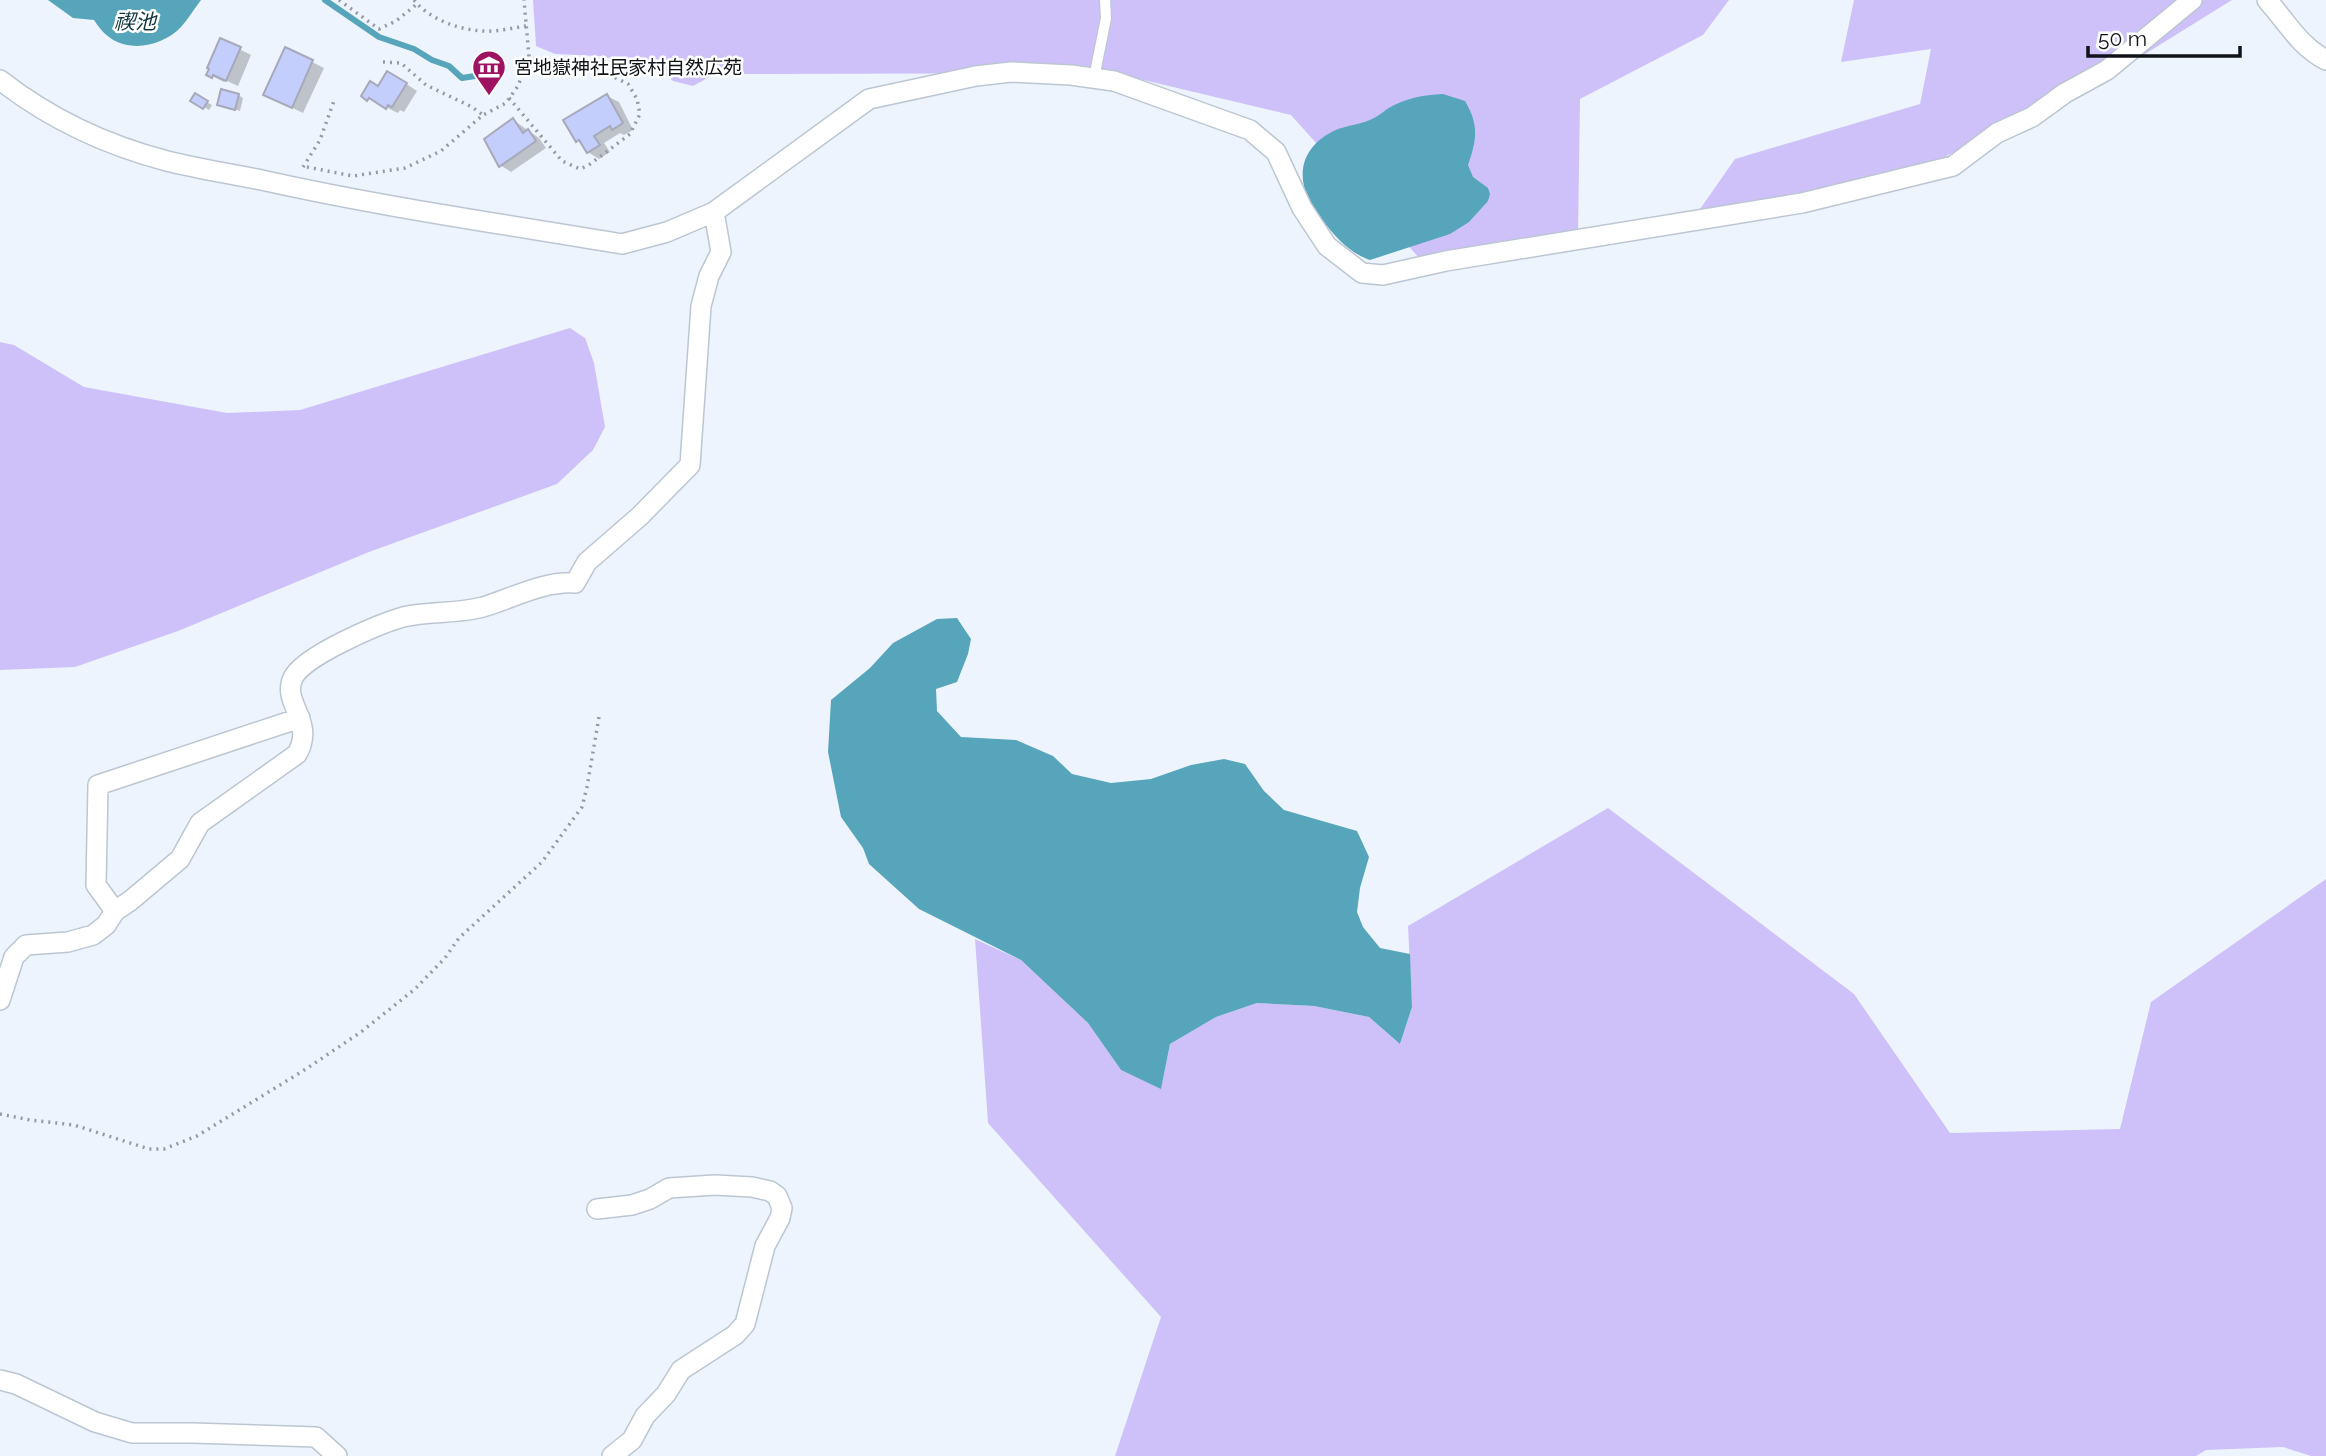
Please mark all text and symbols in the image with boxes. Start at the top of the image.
water label: 禊池 [114,9,158,34]
scale bar [2088,14,2240,58]
text: 50 m [2098,26,2147,51]
museum icon: 宮地嶽神社民家村自然広苑 [470,48,508,97]
place label: 宮地嶽神社民家村自然広苑 [514,56,742,78]

